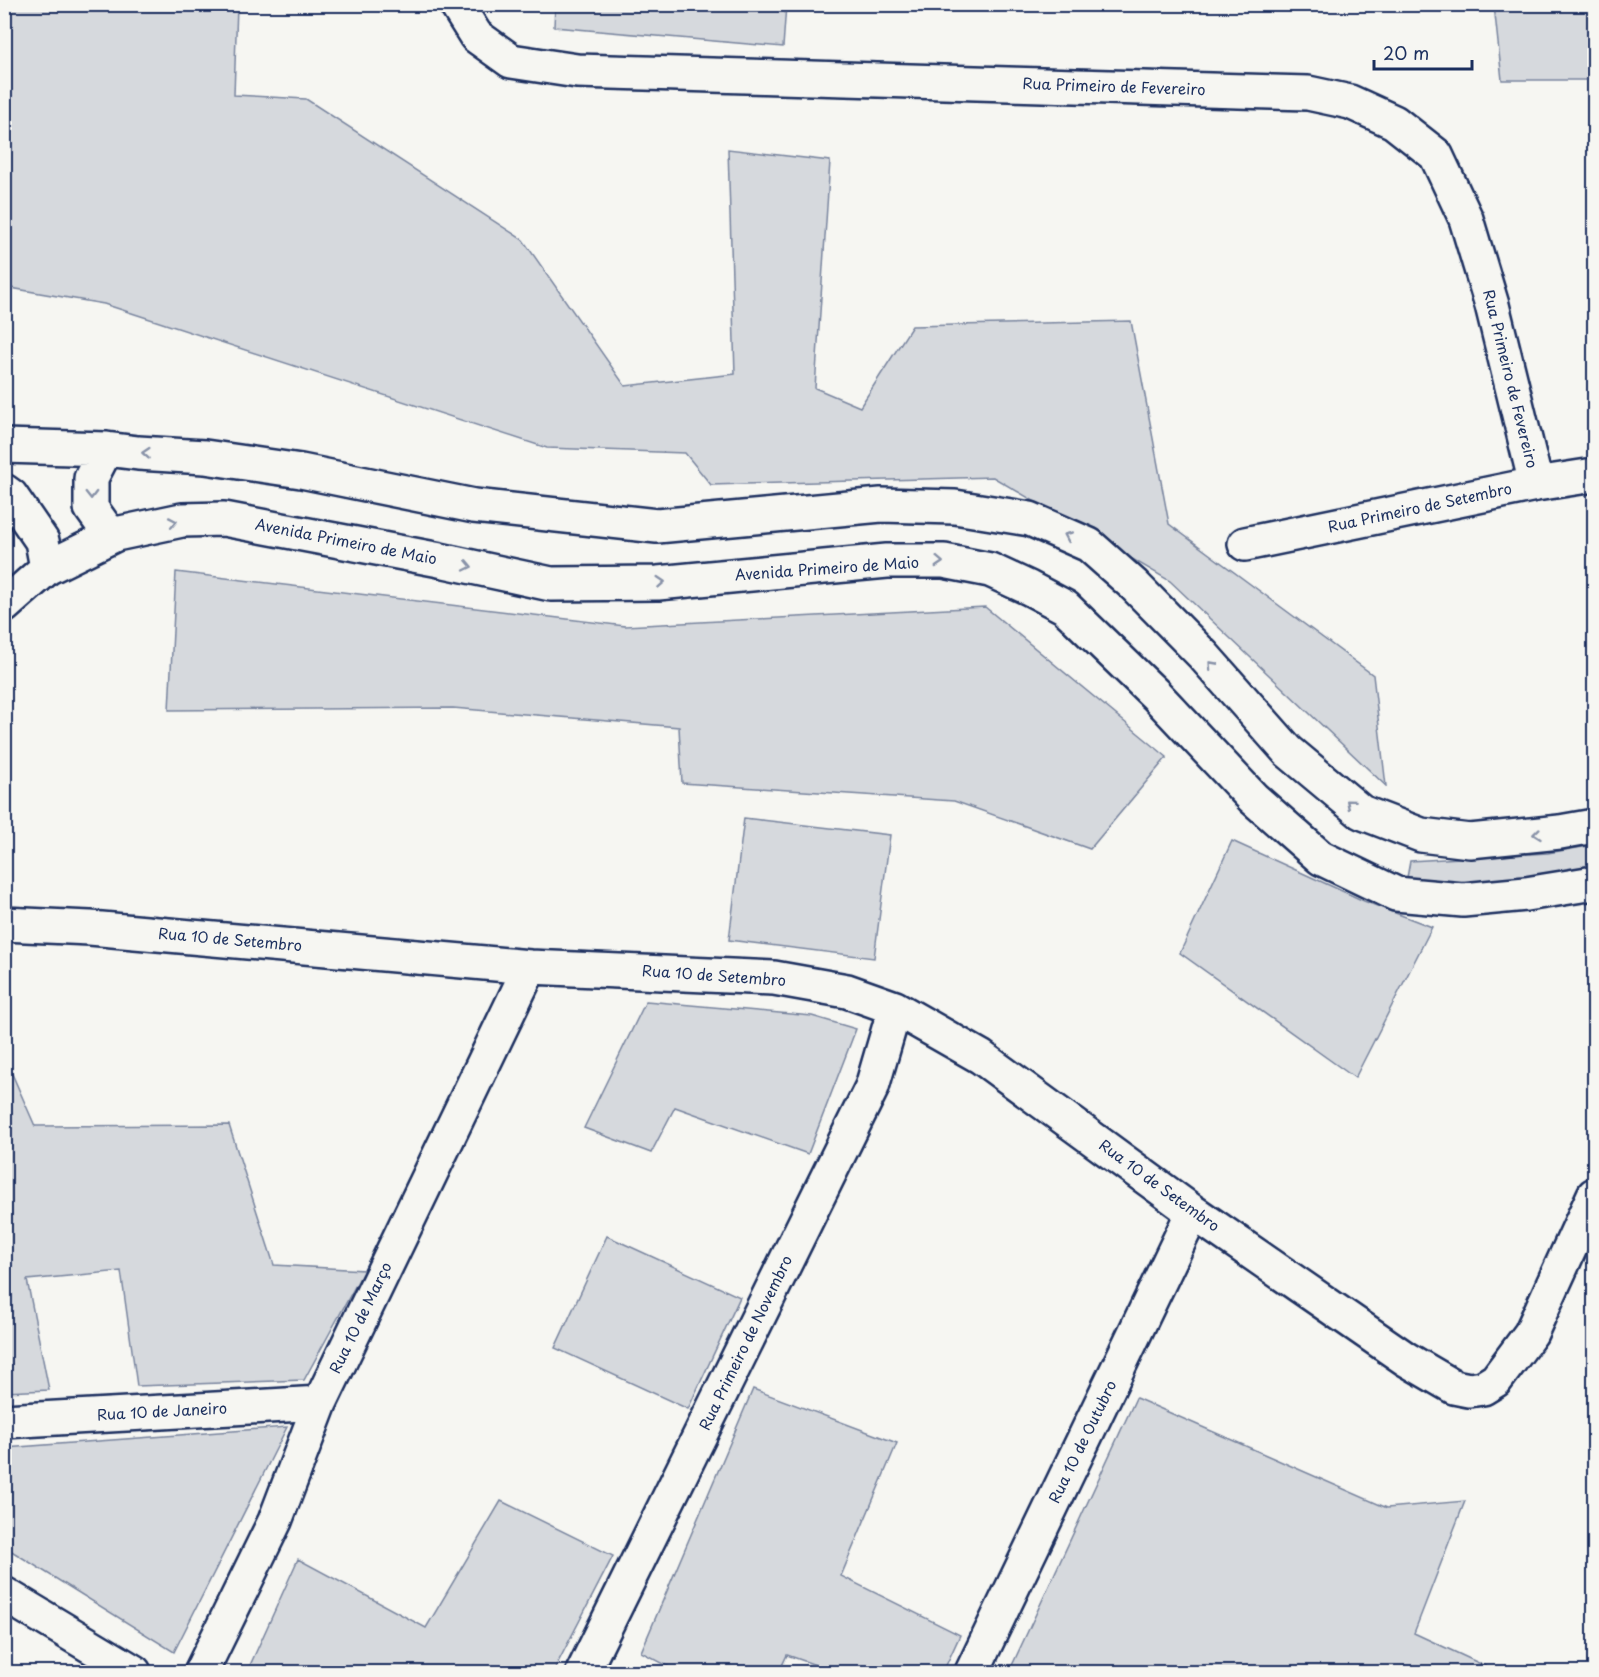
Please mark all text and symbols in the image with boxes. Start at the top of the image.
scale bar [1374,33,1472,71]
text: 20 m [1383,39,1429,66]
street label: Rua Primeiro de Fevereiro [1022,71,1206,100]
street label: Rua Primeiro de Fevereiro [1478,287,1545,470]
one-way arrow [142,447,151,460]
street label: Rua Primeiro de Setembro [1326,476,1514,537]
one-way arrow [85,491,97,500]
street label: Avenida Primeiro de Maio [254,512,439,569]
one-way arrow [168,516,178,529]
one-way arrow [1064,531,1075,543]
street label: Avenida Primeiro de Maio [734,550,920,585]
one-way arrow [935,555,944,568]
one-way arrow [463,559,473,572]
one-way arrow [657,576,666,589]
one-way arrow [1208,662,1219,672]
one-way arrow [1346,799,1357,810]
one-way arrow [1532,827,1541,840]
street label: Rua 10 de Setembro [157,921,303,956]
street label: Rua 10 de Setembro [641,958,787,991]
street label: Rua 10 de Setembro [1095,1133,1225,1237]
street label: Rua Primeiro de Novembro [692,1251,797,1434]
street label: Rua 10 de Março [323,1258,397,1377]
street label: Rua 10 de Outubro [1042,1376,1121,1507]
street label: Rua 10 de Janeiro [96,1396,227,1425]

